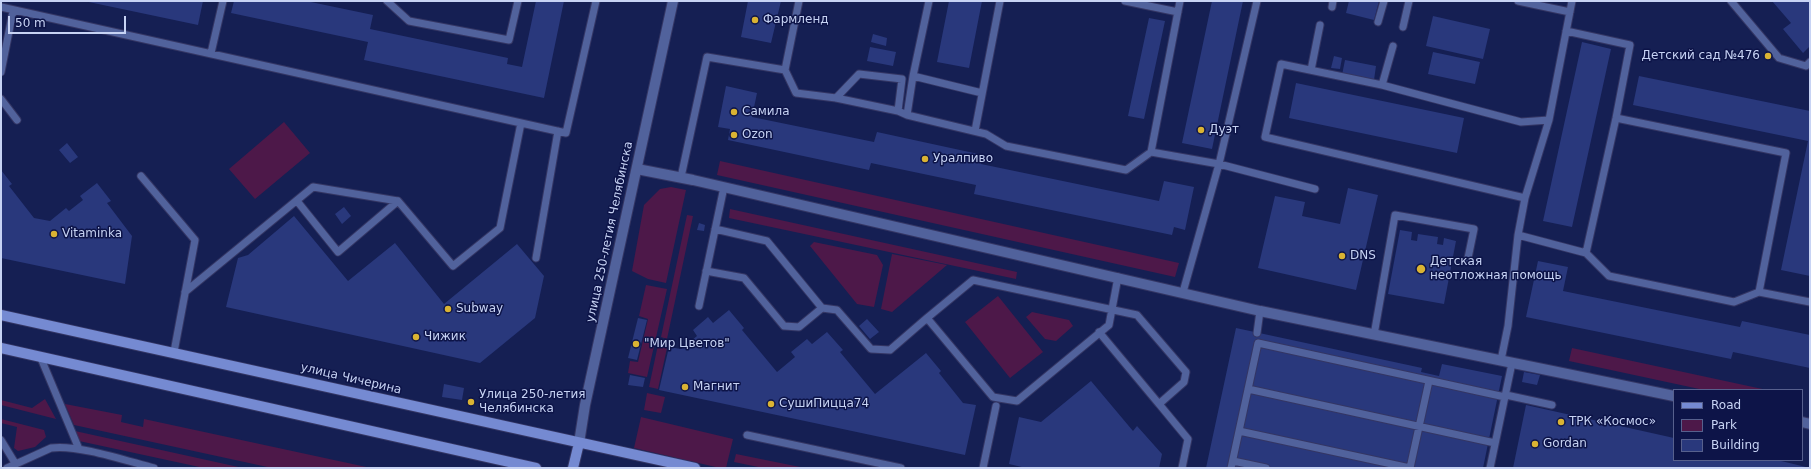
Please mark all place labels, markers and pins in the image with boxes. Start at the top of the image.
place label: Фармленд [763,13,829,27]
marker: Фармленд [750,15,760,25]
place label: Детский сад №476 [1642,49,1760,63]
marker: Детский сад №476 [1763,51,1773,61]
place label: Самила [742,105,790,119]
marker: Самила [729,107,739,117]
place label: Дуэт [1209,123,1239,137]
marker: Дуэт [1196,125,1206,135]
place label: Ozon [742,128,773,142]
marker: Ozon [729,130,739,140]
place label: Уралпиво [933,152,993,166]
marker: Уралпиво [920,154,930,164]
place label: Vitaminka [62,227,122,241]
marker: Vitaminka [49,229,59,239]
place label: DNS [1350,249,1376,263]
marker: DNS [1337,251,1347,261]
place label: Детская неотложная помощь [1430,255,1562,283]
marker: Детская неотложная помощь [1415,263,1427,275]
place label: Subway [456,302,503,316]
marker: Subway [443,304,453,314]
place label: Чижик [424,330,466,344]
marker: Чижик [411,332,421,342]
place label: "Мир Цветов" [644,337,730,351]
marker: "Мир Цветов" [631,339,641,349]
place label: Магнит [693,380,740,394]
marker: Магнит [680,382,690,392]
place label: Улица 250-летия Челябинска [479,388,585,416]
marker: Улица 250-летия Челябинска [466,397,476,407]
place label: СушиПицца74 [779,397,869,411]
marker: СушиПицца74 [766,399,776,409]
place label: ТРК «Космос» [1569,415,1656,429]
marker: ТРК «Космос» [1556,417,1566,427]
place label: Gordan [1543,437,1587,451]
marker: Gordan [1530,439,1540,449]

